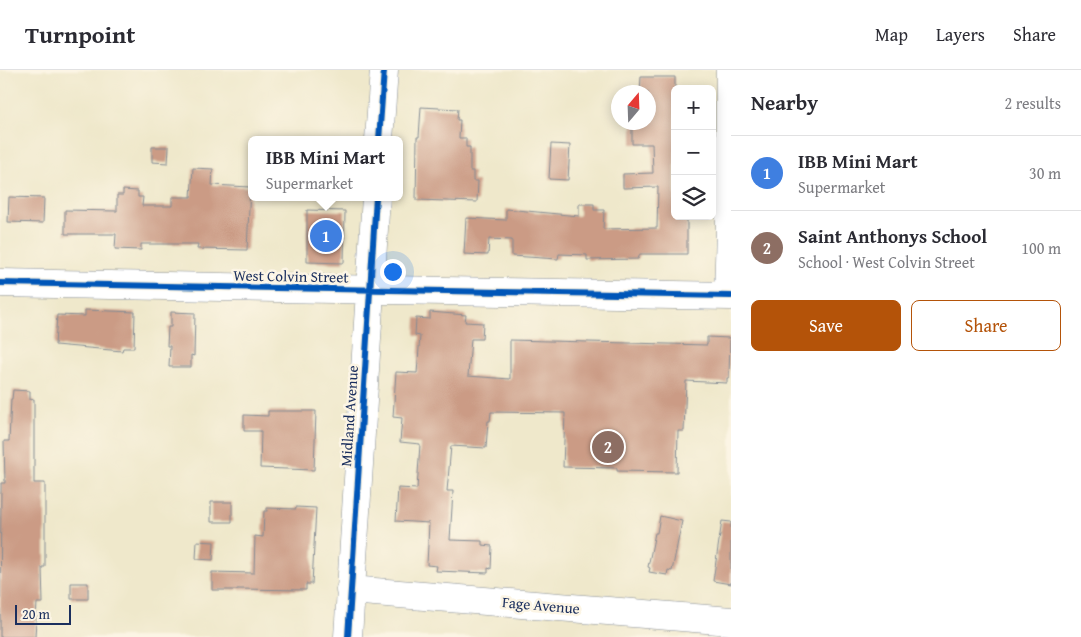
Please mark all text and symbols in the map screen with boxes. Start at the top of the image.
text: Turnpoint [25,17,135,52]
text: Map [875,21,908,48]
text: Layers [936,21,985,48]
text: Share [1013,21,1056,48]
north arrow [611,85,656,130]
map controls [671,85,716,220]
button: + [671,85,716,130]
text: Nearby [751,87,818,118]
text: 2 results [1004,91,1061,115]
button: − [671,130,716,175]
popup [248,136,403,201]
text: IBB Mini Mart [266,143,385,171]
text: IBB Mini Mart [798,147,918,175]
text: 1 [763,161,771,185]
text: 30 m [1029,161,1061,185]
text: Supermarket [266,171,353,195]
button: layers [671,175,716,220]
text: Supermarket [798,175,885,199]
pin: 1 [310,217,342,255]
text: Saint Anthonys School [798,222,987,250]
text: 2 [763,236,771,260]
text: 100 m [1021,236,1061,260]
text: School · West Colvin Street [798,250,975,274]
your location [380,259,406,285]
street label: West Colvin Street [233,264,349,288]
button: Save [751,300,901,351]
button: Share [911,300,1061,351]
street label: Midland Avenue [335,365,363,467]
pin: 2 [592,428,624,466]
street label: Fage Avenue [501,591,581,619]
scale bar [15,602,71,625]
text: 20 m [22,604,50,624]

